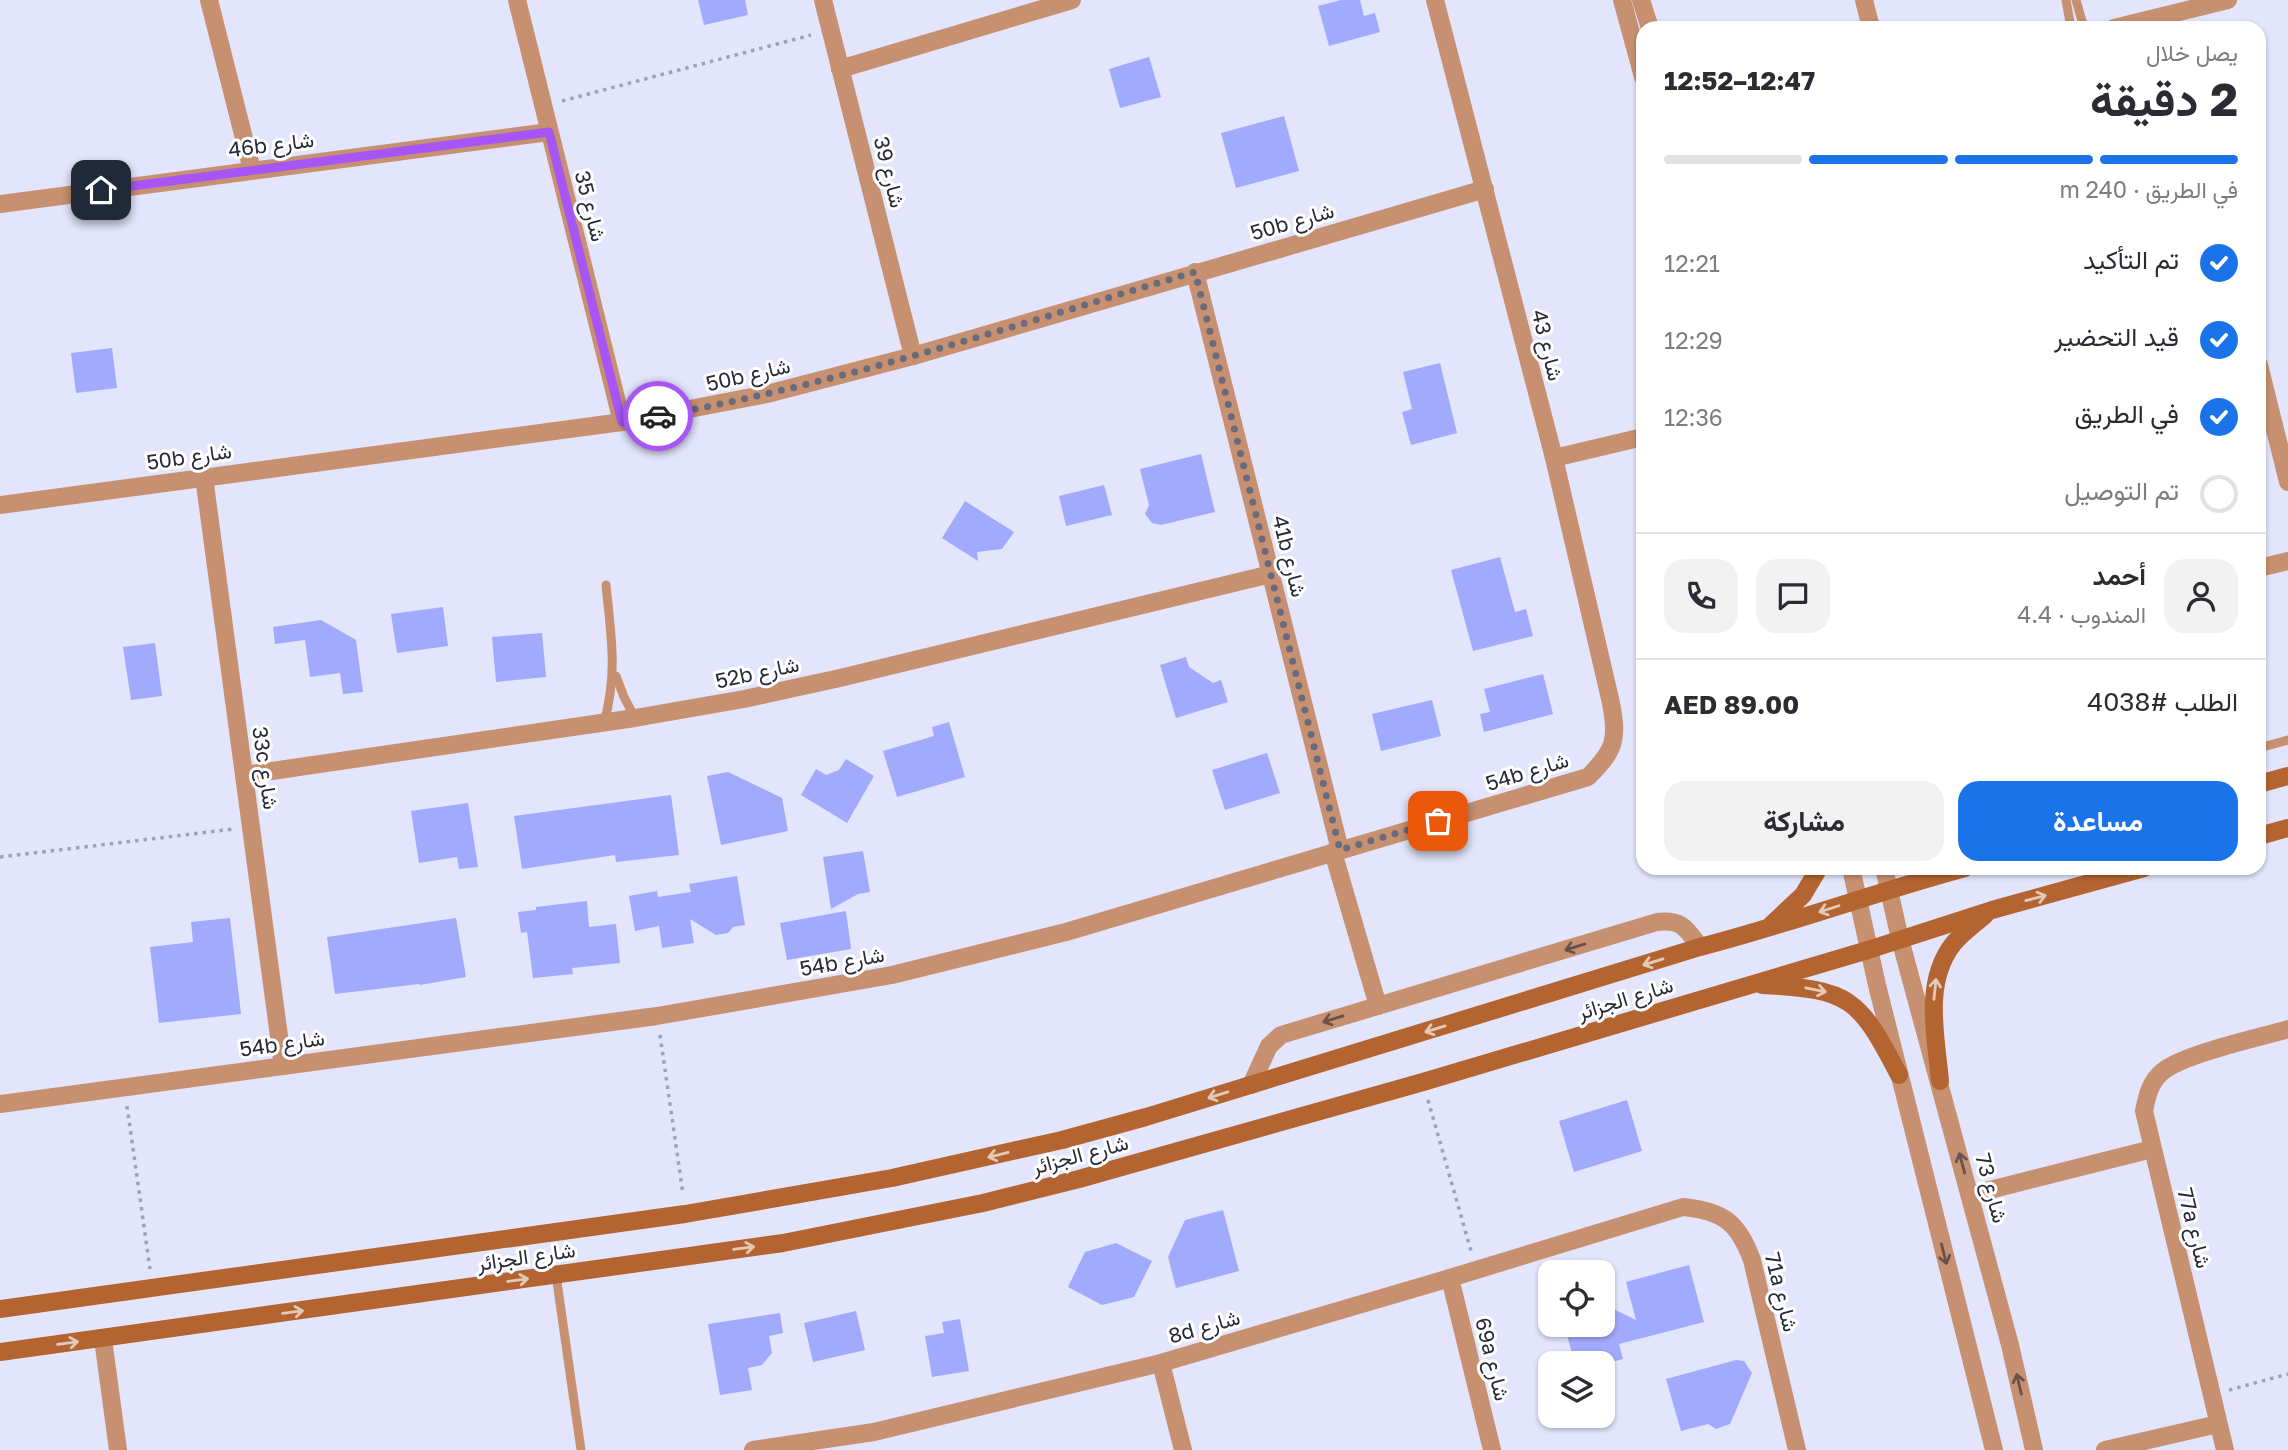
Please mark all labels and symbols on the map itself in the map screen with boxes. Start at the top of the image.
street label: 46b شارع [227,126,315,164]
street label: شارع 39 [867,134,911,211]
pin [71,160,131,220]
street label: شارع 35 [568,168,612,245]
street label: 50b شارع [1247,197,1337,247]
street label: شارع 43 [1525,307,1569,384]
street label: 50b شارع [703,352,793,398]
courier [623,381,693,451]
street label: 50b شارع [145,437,233,477]
street label: 41b شارع [1265,512,1313,600]
street label: 52b شارع [713,650,802,695]
street label: 33c شارع [245,725,285,811]
street label: 54b شارع [1482,746,1572,798]
pin [1408,791,1468,851]
one-way arrow [2025,890,2047,903]
one-way arrow [1818,903,1840,916]
street label: 54b شارع [798,941,887,983]
one-way arrow [1564,941,1586,954]
one-way arrow [1642,957,1664,970]
street label: شارع الجزائر [1573,971,1677,1027]
one-way arrow [1929,978,1942,1001]
one-way arrow [1804,983,1827,997]
one-way arrow [1322,1014,1344,1027]
street label: 54b شارع [238,1024,326,1064]
one-way arrow [1425,1024,1447,1037]
one-way arrow [1207,1090,1229,1103]
street label: شارع الجزائر [1028,1129,1132,1182]
one-way arrow [987,1149,1010,1162]
street label: شارع 73 [1968,1150,2014,1226]
one-way arrow [1954,1153,1967,1175]
street label: 77a شارع [2171,1185,2217,1271]
street label: شارع الجزائر [474,1236,577,1278]
one-way arrow [732,1242,754,1255]
one-way arrow [1938,1242,1951,1265]
street label: 71a شارع [1758,1250,1804,1335]
one-way arrow [506,1274,529,1287]
street label: 8d شارع [1165,1303,1243,1351]
one-way arrow [281,1305,304,1318]
street label: 69a شارع [1468,1315,1516,1404]
one-way arrow [56,1337,78,1350]
one-way arrow [2012,1373,2025,1395]

